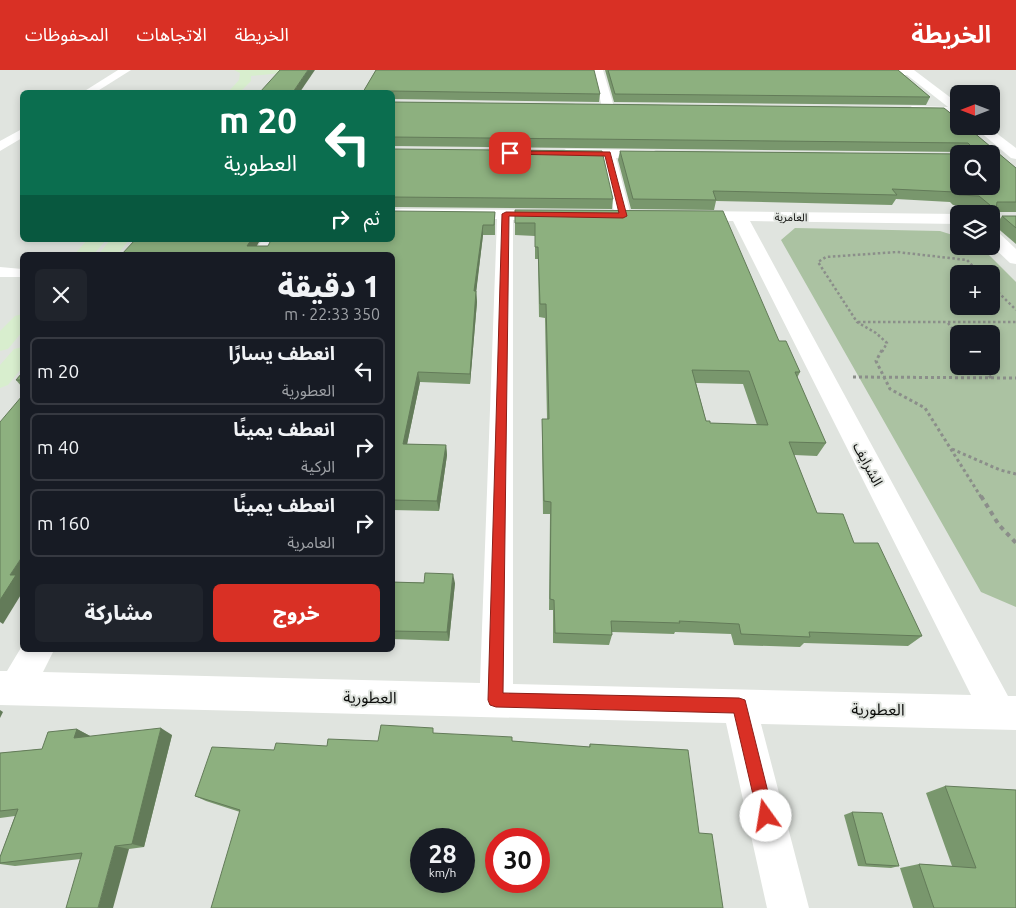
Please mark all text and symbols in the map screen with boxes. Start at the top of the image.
text: الخريطة [911,21,991,48]
text: المحفوظات [25,24,109,44]
text: الاتجاهات [137,24,207,44]
text: الخريطة [235,24,289,44]
north arrow [950,85,1000,135]
map controls [950,85,1000,375]
text: 20 m [219,100,297,140]
icon: left [315,110,380,175]
pin [489,132,531,174]
icon: arrive [496,139,524,167]
button: search [950,145,1000,195]
text: العطورية [224,150,297,175]
icon: right [326,205,354,233]
button: layers [950,205,1000,255]
text: ثم [364,207,380,229]
street label: العامرية [774,211,808,224]
button: + [950,265,1000,315]
button: close [35,269,87,321]
text: 1 دقيقة [278,269,380,303]
text: 350 m · 22:33 [284,305,380,323]
button: − [950,325,1000,375]
text: انعطف يسارًا [228,342,335,364]
icon: left [350,357,378,385]
text: 20 m [37,360,79,382]
text: العطورية [282,381,335,399]
text: انعطف يمينًا [233,418,335,440]
icon: right [350,433,378,461]
text: 40 m [37,436,79,458]
street label: الشرايف [849,440,886,489]
text: الركية [301,457,335,475]
text: انعطف يمينًا [233,494,335,516]
icon: right [350,509,378,537]
text: 160 m [37,512,90,534]
text: العامرية [287,533,335,551]
button: مشاركة [35,584,203,642]
button: خروج [213,584,380,642]
street label: العطورية [343,688,397,707]
street label: العطورية [851,700,905,719]
position arrow [739,789,791,841]
speed limit sign: 30 [485,828,550,893]
text: 28 [428,840,457,868]
text: km/h [429,866,456,879]

